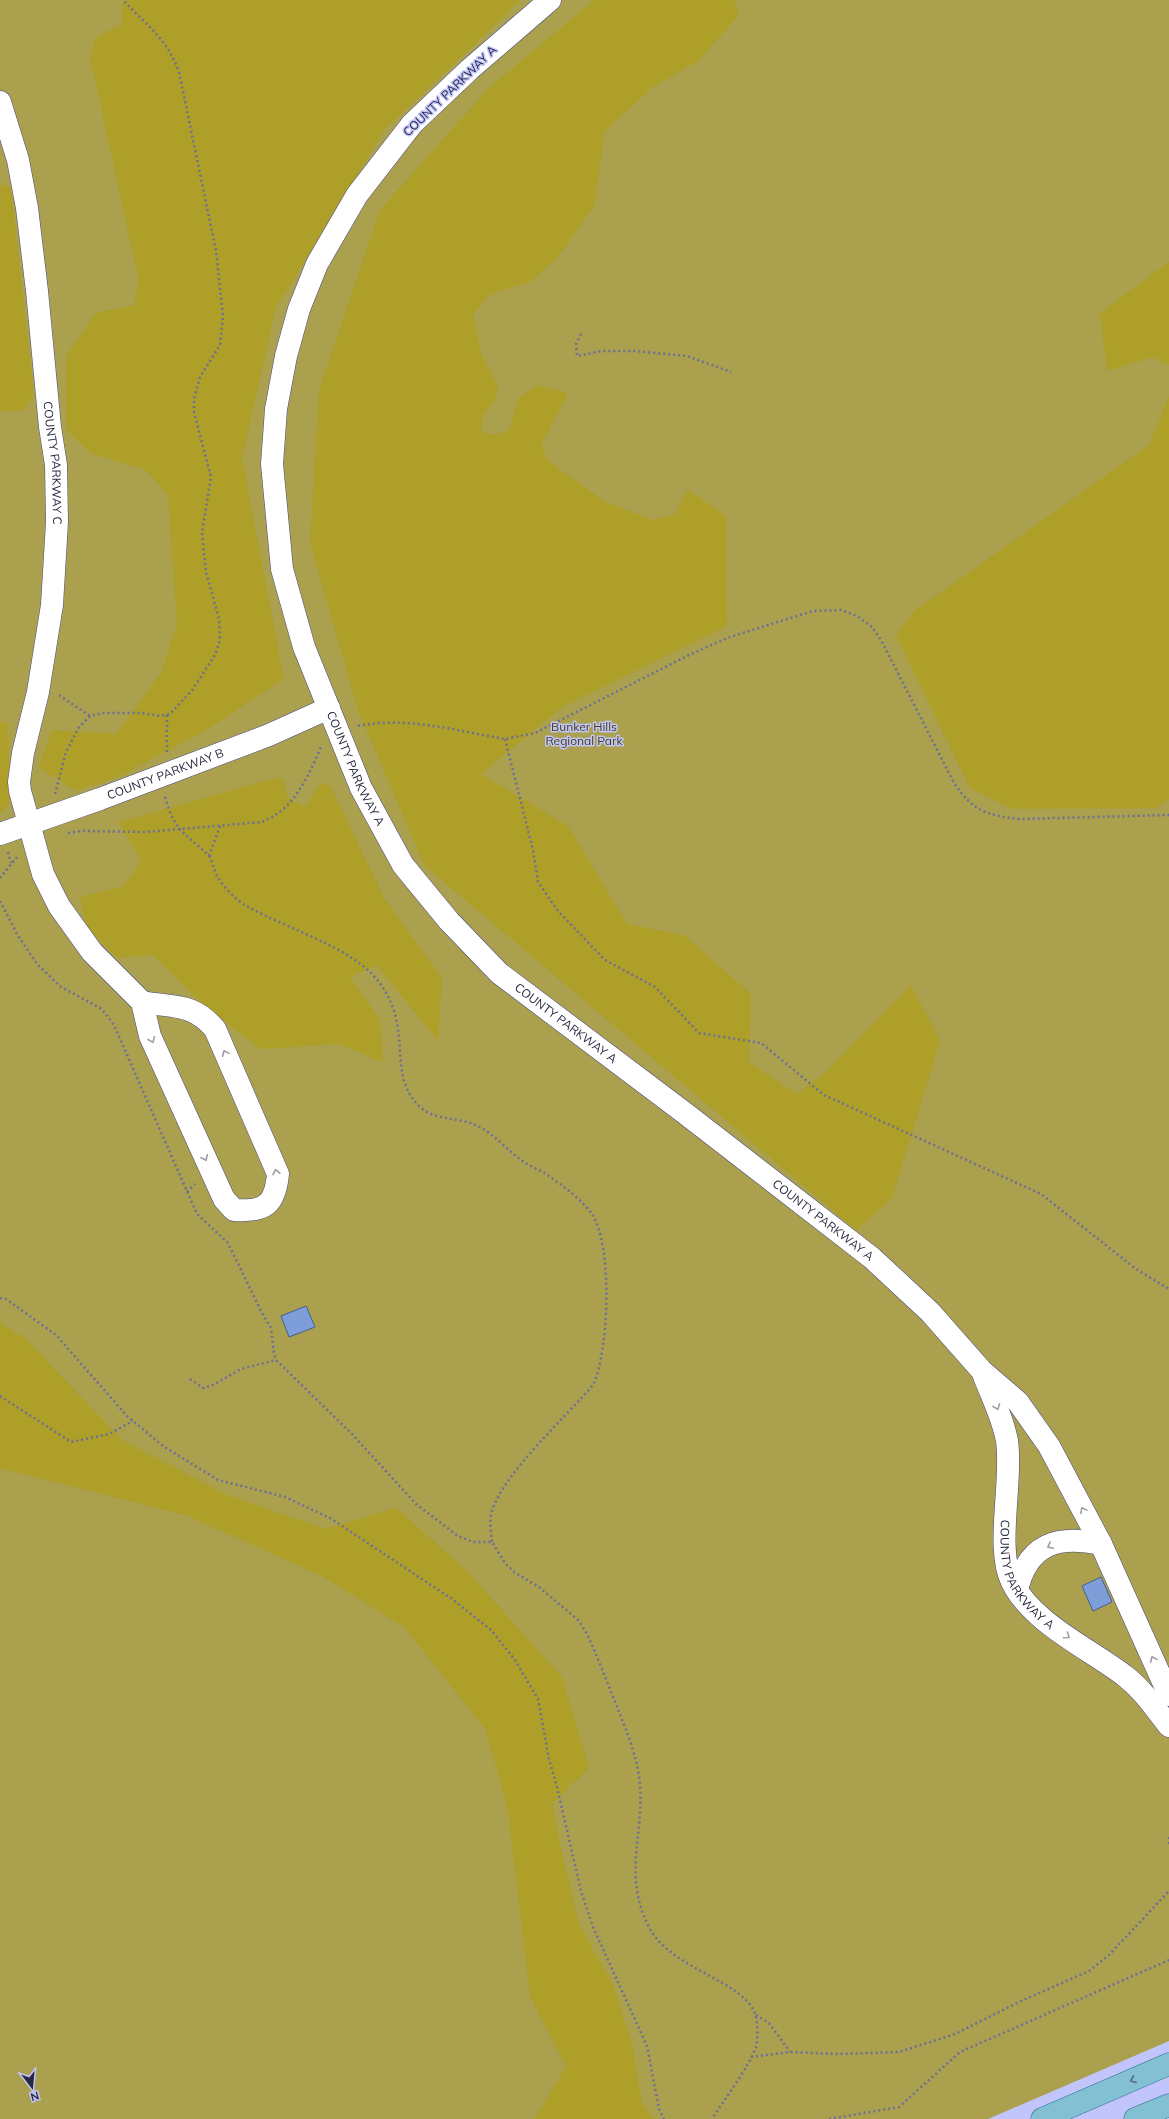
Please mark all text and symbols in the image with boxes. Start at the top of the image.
street label: COUNTY PARKWAY A [400,42,500,139]
street label: COUNTY PARKWAY C [41,401,65,525]
street label: COUNTY PARKWAY A [324,709,388,828]
park label: Bunker Hills Regional Park [545,719,623,748]
street label: COUNTY PARKWAY B [105,745,226,803]
street label: COUNTY PARKWAY A [512,980,620,1066]
one-way arrow [147,1036,155,1043]
one-way arrow [222,1050,230,1058]
one-way arrow [200,1154,208,1162]
one-way arrow [273,1169,281,1176]
street label: COUNTY PARKWAY A [770,1176,877,1264]
one-way arrow [992,1403,1000,1410]
one-way arrow [1081,1506,1088,1514]
street label: COUNTY PARKWAY A [997,1519,1058,1632]
one-way arrow [1047,1541,1054,1549]
one-way arrow [1063,1631,1070,1638]
one-way arrow [1150,1656,1158,1663]
north arrow [12,2067,52,2107]
one-way arrow [1130,2075,1137,2083]
text: N [29,2089,41,2104]

